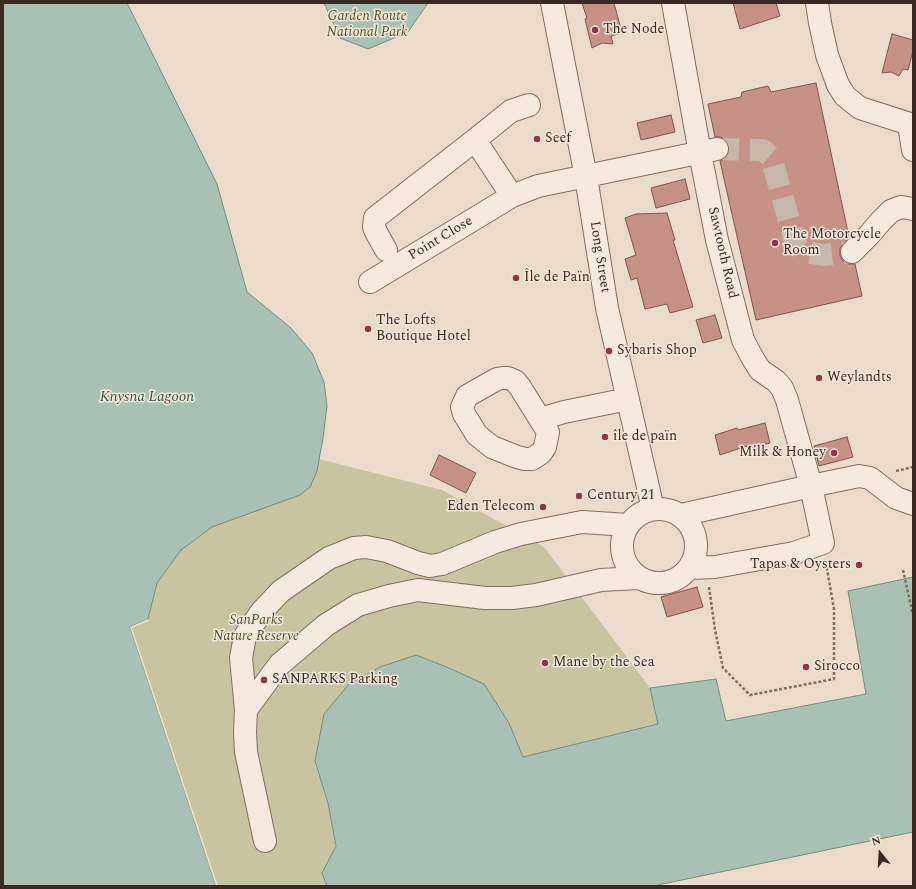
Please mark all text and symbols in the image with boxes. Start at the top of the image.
park label: Garden Route National Park [327,9,407,42]
place label: The Node [603,22,664,38]
marker: The Node [590,25,600,35]
place label: Seef [545,131,571,147]
marker: Seef [532,134,542,144]
street label: Sawtooth Road [703,206,741,300]
street label: Point Close [406,213,476,265]
street label: Long Street [585,220,613,294]
place label: The Motorcycle Room [783,227,881,260]
marker: The Motorcycle Room [770,238,780,248]
place label: Île de Païn [524,270,590,286]
marker: Île de Païn [511,273,521,283]
place label: The Lofts Boutique Hotel [376,313,471,346]
marker: The Lofts Boutique Hotel [363,324,373,334]
place label: Sybaris Shop [617,343,697,359]
marker: Sybaris Shop [604,346,614,356]
place label: Weylandts [827,370,892,386]
marker: Weylandts [814,373,824,383]
water label: Knysna Lagoon [100,389,194,407]
place label: île de païn [613,429,677,445]
marker: île de païn [600,432,610,442]
place label: Milk & Honey [739,445,826,461]
marker: Milk & Honey [829,448,839,458]
place label: Century 21 [587,488,655,504]
marker: Century 21 [574,491,584,501]
place label: Eden Telecom [447,499,535,515]
marker: Eden Telecom [538,502,548,512]
place label: Tapas & Oysters [750,557,851,573]
marker: Tapas & Oysters [854,560,864,570]
park label: SanParks Nature Reserve [213,613,299,646]
place label: Mane by the Sea [553,655,655,671]
marker: Mane by the Sea [540,658,550,668]
place label: Sirocco [814,659,860,675]
marker: Sirocco [801,662,811,672]
place label: SANPARKS Parking [272,672,398,688]
marker: SANPARKS Parking [259,675,269,685]
text: N [869,832,883,851]
north arrow [860,833,900,873]

